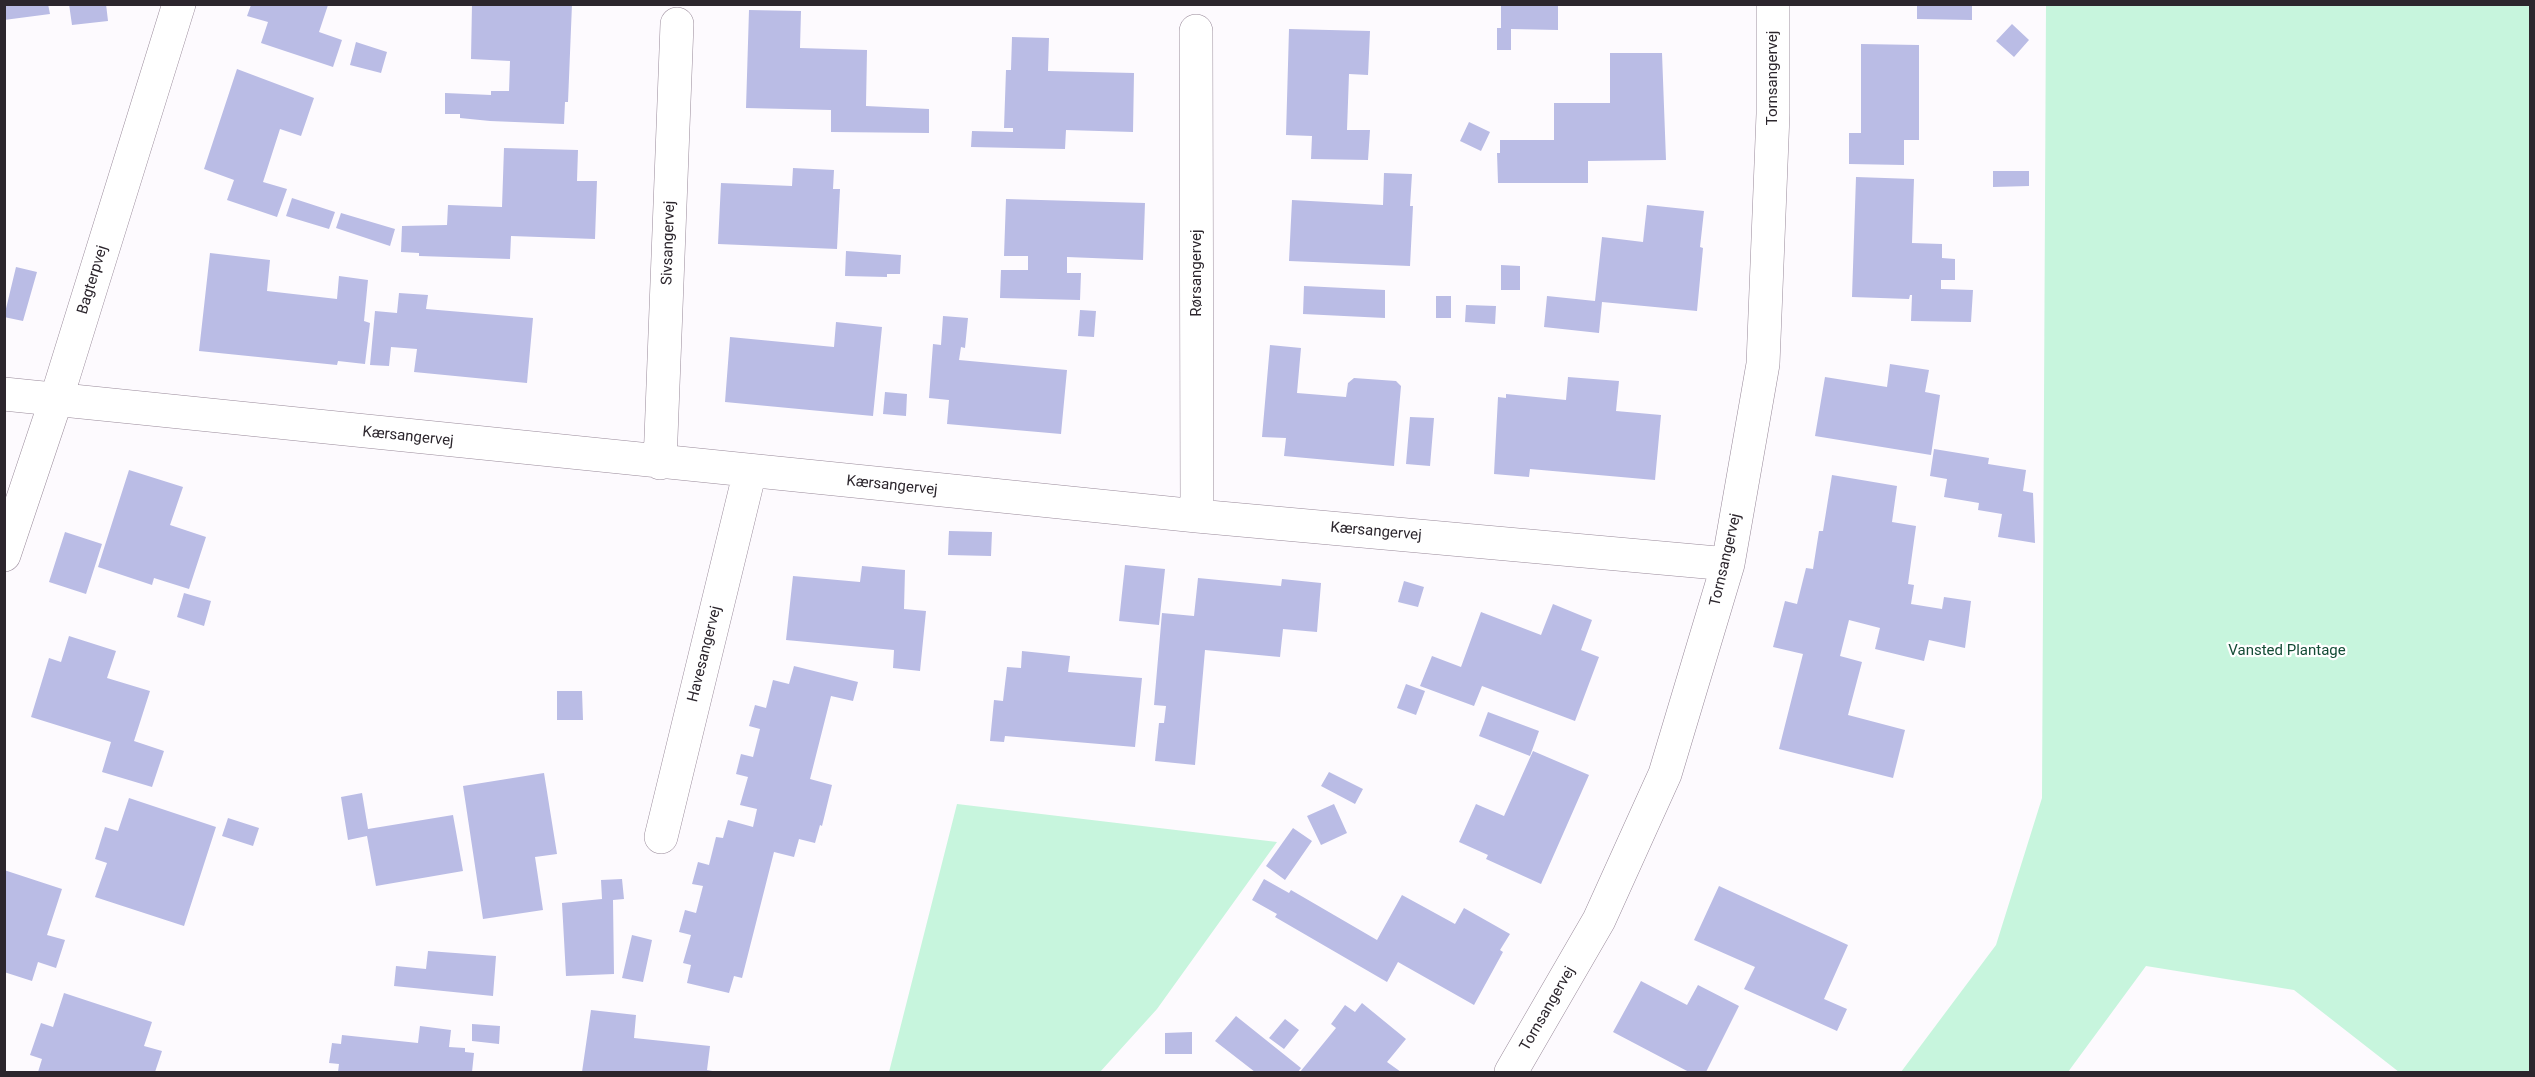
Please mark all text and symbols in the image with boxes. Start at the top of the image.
street label: Tornsangervej [1764,31,1782,125]
street label: Sivsangervej [659,201,679,285]
street label: Rørsangervej [1188,229,1206,317]
street label: Bagterpvej [74,243,112,317]
street label: Kærsangervej [361,423,455,451]
street label: Kærsangervej [845,472,939,500]
street label: Tornsangervej [1707,512,1745,608]
street label: Kærsangervej [1330,519,1422,545]
street label: Havesangervej [684,604,726,704]
park label: Vansted Plantage [2228,642,2346,660]
street label: Tornsangervej [1517,964,1579,1054]

